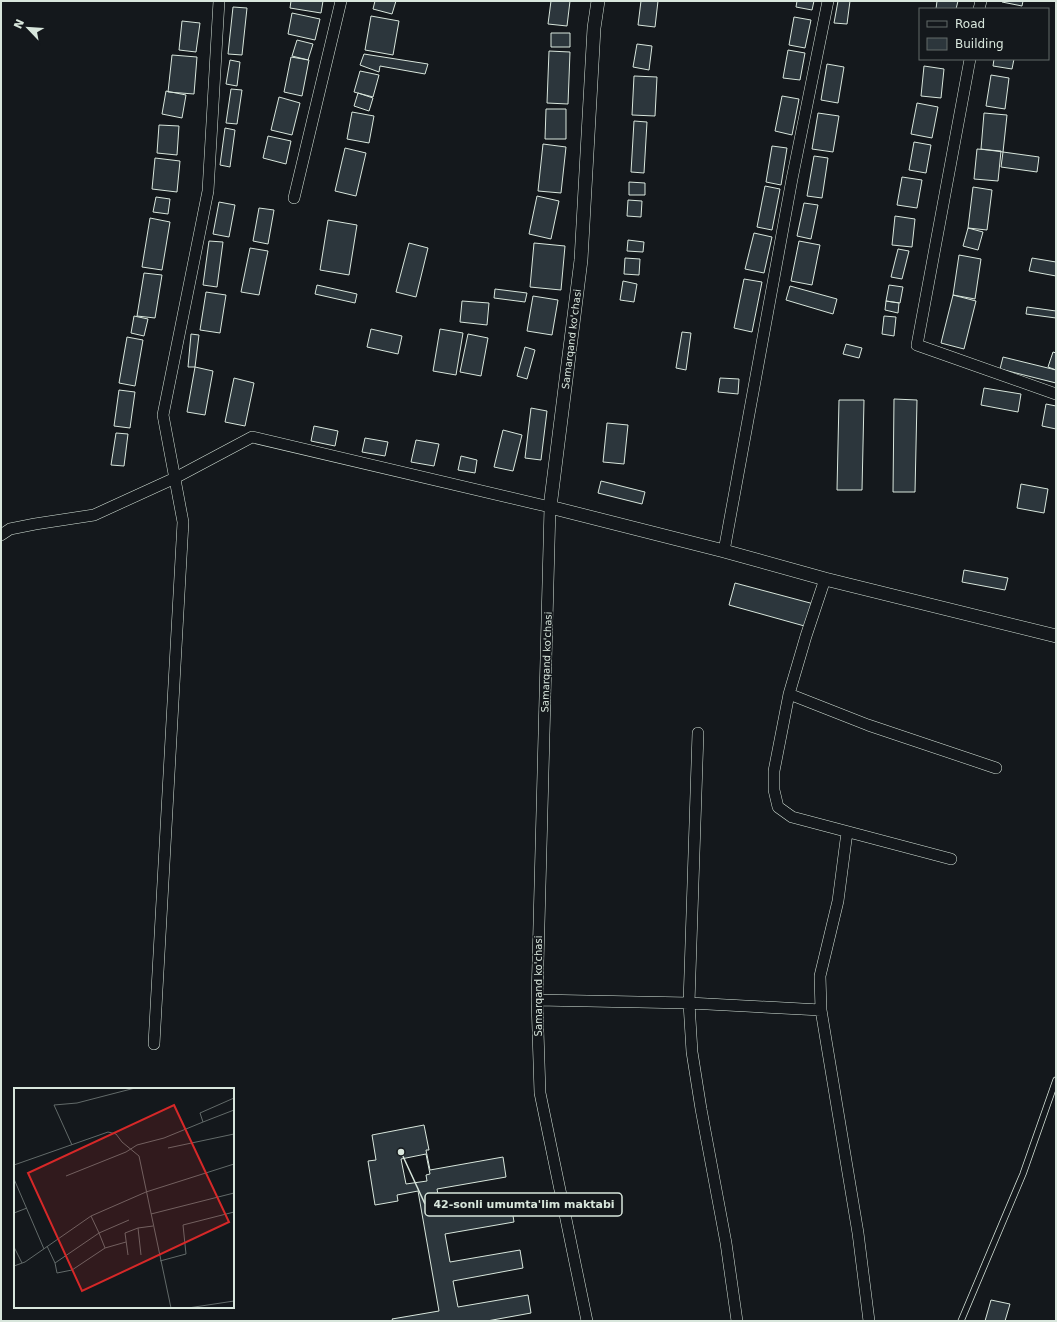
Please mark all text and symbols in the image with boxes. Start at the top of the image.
north arrow [8,8,48,48]
legend [919,8,1049,60]
text: N [12,17,27,31]
text: Road [955,17,985,31]
text: Building [955,37,1004,51]
street label: Samarqand ko'chasi [560,288,583,390]
street label: Samarqand ko'chasi [539,611,554,713]
street label: Samarqand ko'chasi [533,936,544,1036]
inset map [14,1088,234,1308]
callout: 42-sonli umumta'lim maktabi [425,1193,622,1216]
text: 42-sonli umumta'lim maktabi [433,1198,615,1211]

